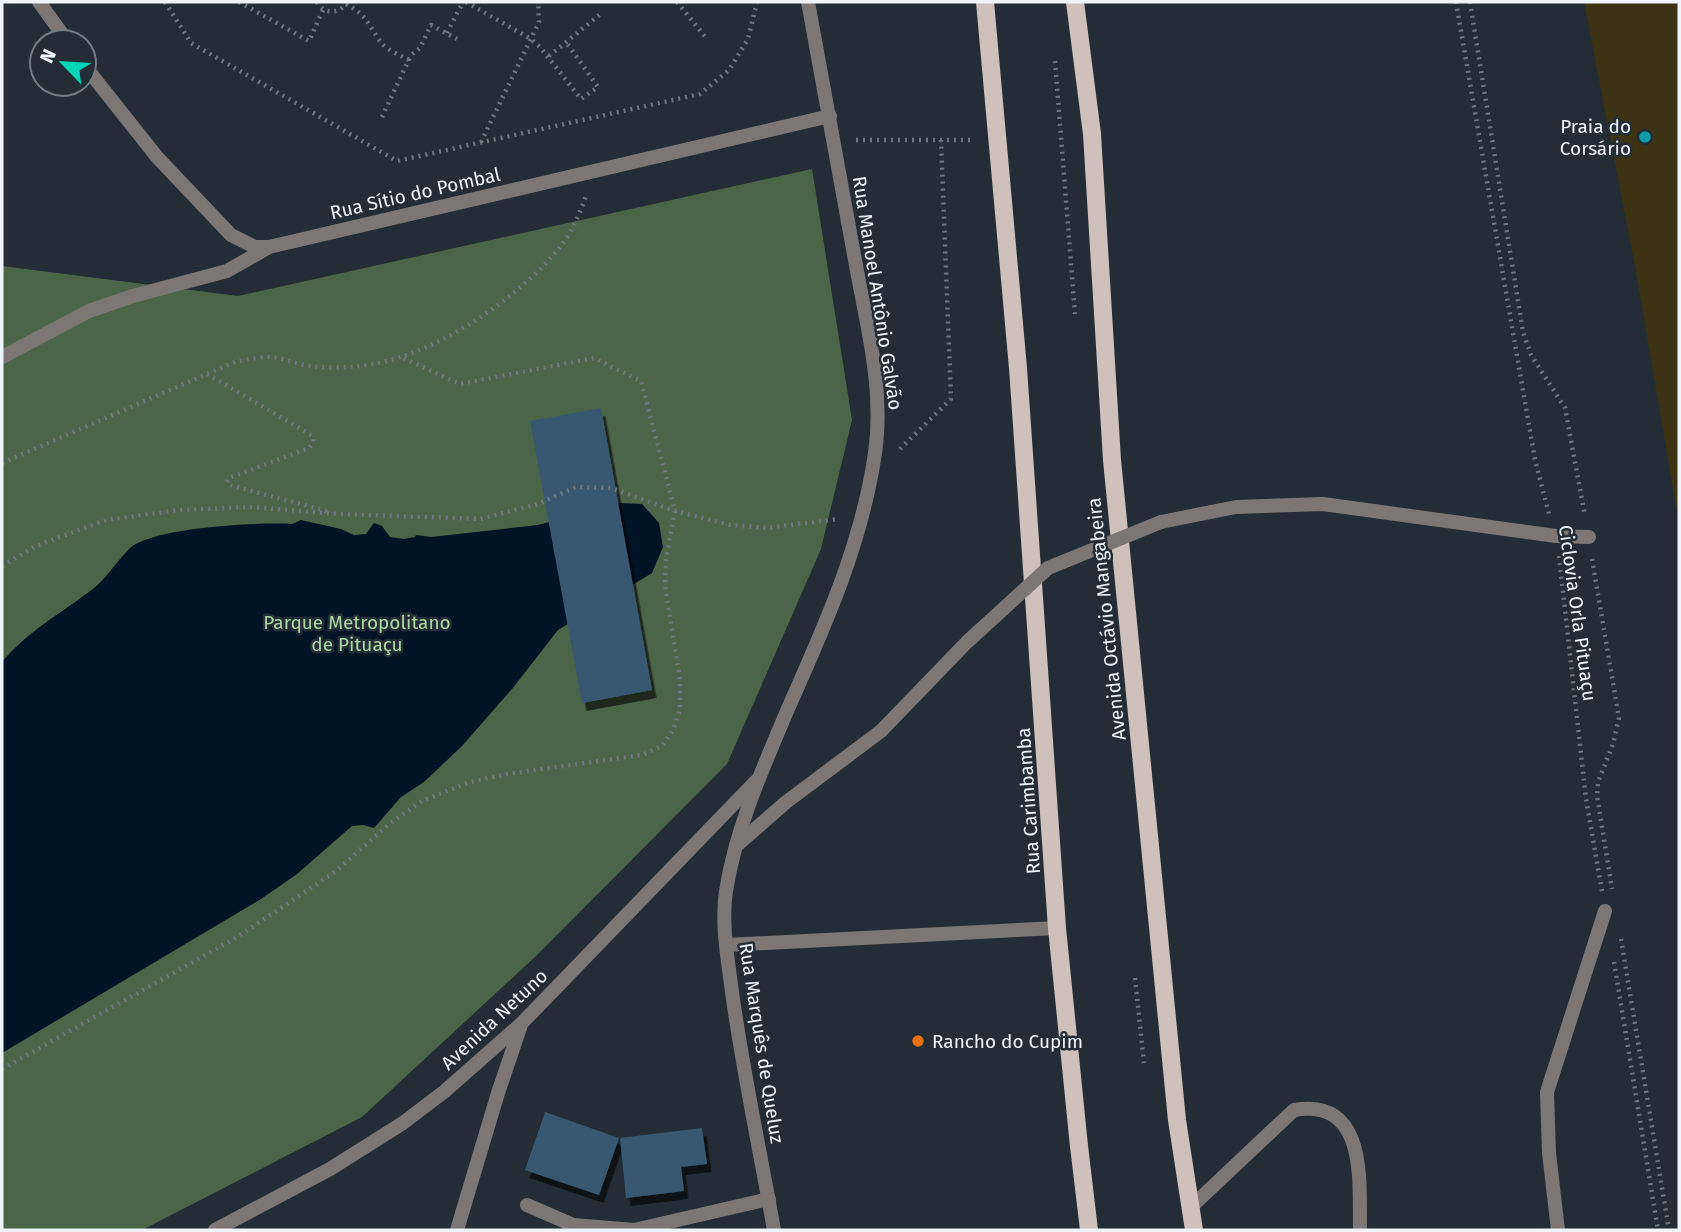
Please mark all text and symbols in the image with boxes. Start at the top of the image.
north arrow [28,28,98,98]
text: N [35,45,61,67]
place label: Praia do Corsário [1560,115,1631,160]
marker: Praia do Corsário [1637,129,1653,145]
street label: Rua Sítio do Pombal [328,163,503,224]
street label: Rua Manoel Antônio Galvão [848,174,907,412]
street label: Avenida Octávio Mangabeira [1082,497,1131,741]
street label: Ciclovia Orla Pituaçu [1554,524,1601,703]
park label: Parque Metropolitano de Pituaçu [263,611,451,656]
street label: Rua Carimbamba [1012,727,1045,875]
street label: Rua Marquês de Queluz [734,941,789,1145]
street label: Avenida Netuno [436,964,552,1075]
place label: Rancho do Cupim [932,1030,1083,1053]
marker: Rancho do Cupim [910,1033,926,1049]

